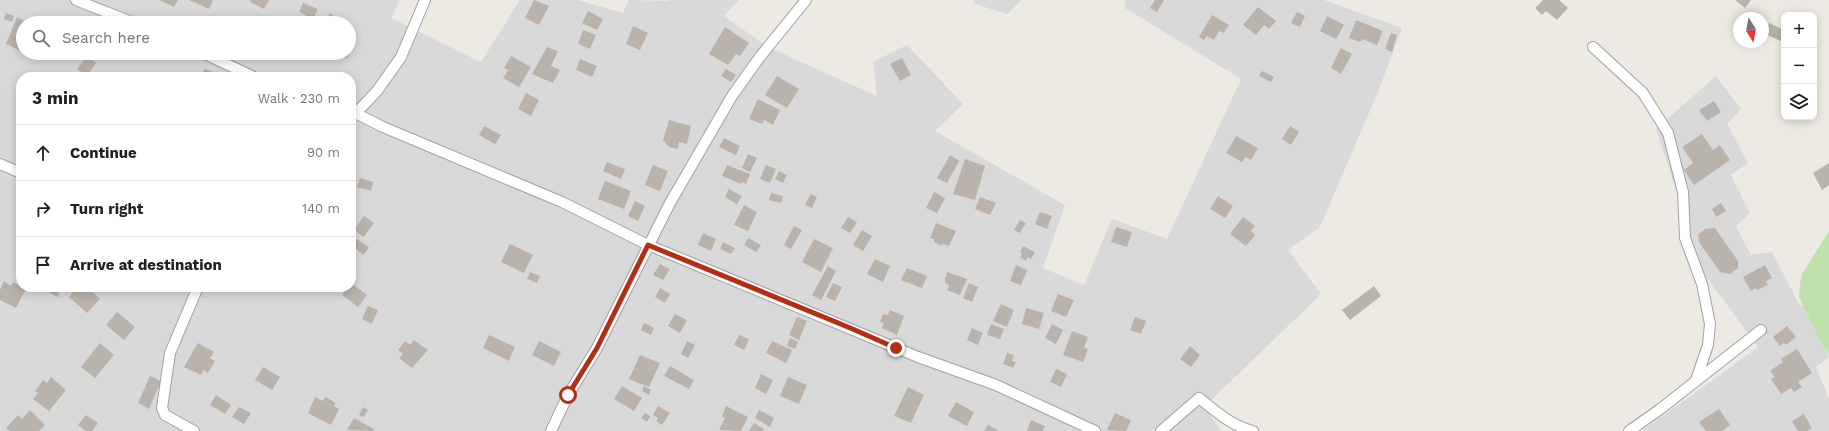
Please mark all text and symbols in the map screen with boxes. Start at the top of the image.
north arrow [1733,12,1769,48]
map controls [1781,12,1817,120]
button: + [1781,12,1817,48]
search box [16,16,356,60]
icon: search [30,27,52,49]
text: Search here [62,29,150,47]
button: − [1781,48,1817,84]
button: layers [1781,84,1817,120]
text: 3 min [32,88,78,108]
text: Walk · 230 m [258,91,340,106]
icon: ahead [32,142,54,164]
text: Continue [70,144,137,162]
text: 90 m [307,145,340,160]
icon: right [32,198,54,220]
text: Turn right [70,200,143,218]
text: 140 m [302,201,340,216]
icon: arrive [32,254,54,276]
text: Arrive at destination [70,256,222,274]
route end [887,339,905,357]
route start [559,386,577,404]

